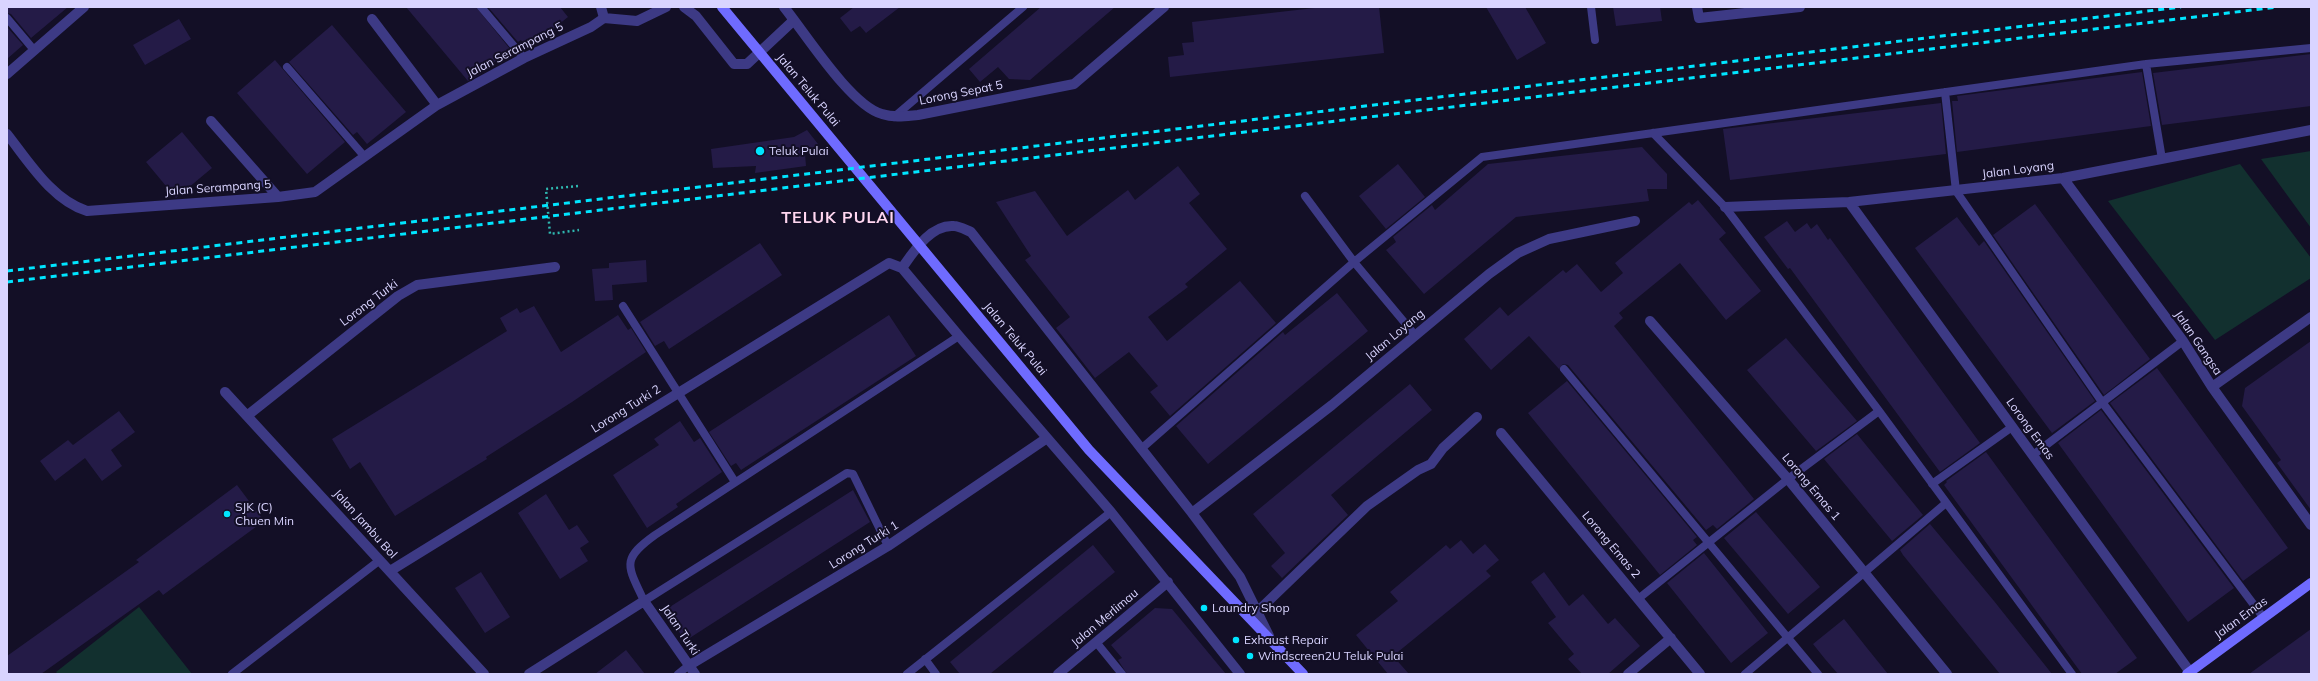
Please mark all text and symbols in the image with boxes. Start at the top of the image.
street label: Jalan Serampang 5 [464,19,566,81]
street label: Jalan Teluk Pulai [773,51,843,129]
street label: Lorong Sepat 5 [918,78,1004,108]
place label: Teluk Pulai [769,144,829,158]
marker: Teluk Pulai [754,145,766,157]
street label: Jalan Loyang [1981,158,2055,182]
street label: Jalan Serampang 5 [164,177,272,199]
district label: TELUK PULAI [781,208,895,228]
street label: Lorong Turki [337,277,401,329]
street label: Jalan Teluk Pulai [980,300,1050,378]
street label: Jalan Loyang [1363,306,1427,364]
street label: Jalan Gangsa [2171,308,2225,378]
street label: Lorong Turki 2 [589,382,663,436]
street label: Lorong Emas [2003,395,2057,463]
street label: Lorong Emas 1 [1779,451,1843,523]
street label: Jalan Jambu Bol [330,486,400,562]
place label: SJK (C) Chuen Min [235,500,294,528]
marker: SJK (C) Chuen Min [222,509,232,519]
street label: Lorong Emas 2 [1579,509,1643,581]
street label: Lorong Turki 1 [827,518,901,572]
street label: Jalan Merlimau [1069,586,1141,650]
street label: Jalan Emas [2212,594,2270,642]
place label: Laundry Shop [1212,601,1290,615]
street label: Jalan Turki [658,602,702,658]
marker: Laundry Shop [1199,603,1209,613]
place label: Exhaust Repair [1244,633,1328,647]
marker: Exhaust Repair [1231,635,1241,645]
place label: Windscreen2U Teluk Pulai [1258,649,1403,663]
marker: Windscreen2U Teluk Pulai [1245,651,1255,661]

